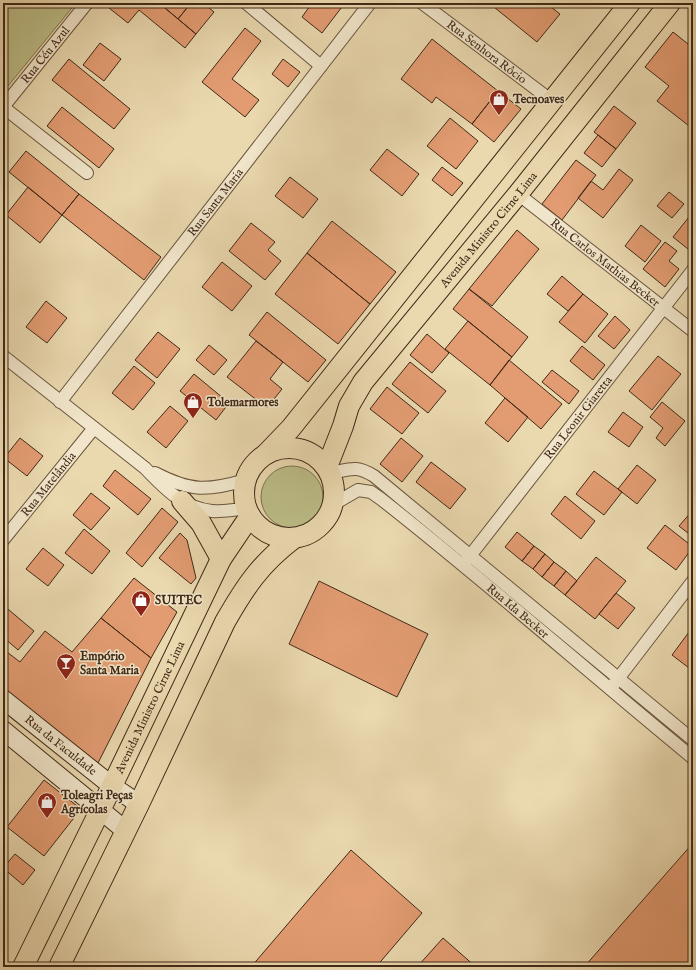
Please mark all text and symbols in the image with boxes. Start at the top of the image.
street label: Rua Senhora Rôcio [444,17,530,87]
street label: Rua Céu Azul [17,23,73,87]
shop icon: Tecnoaves [488,88,510,116]
place label: Tecnoaves [512,92,565,107]
street label: Rua Santa Maria [184,165,247,239]
street label: Avenida Ministro Cirne Lima [436,168,541,291]
street label: Rua Carlos Mathias Becker [548,215,664,310]
street label: Rua Leonir Giaretta [541,372,616,462]
shop icon: Tolemarmores [182,391,204,419]
place label: Tolemarmores [206,395,279,410]
street label: Rua Matelândia [18,448,80,519]
street label: Rua Ida Becker [483,580,553,642]
shop icon: SUITEC [130,589,152,617]
place label: SUITEC [155,593,203,608]
street label: Avenida Ministro Cirne Lima [111,638,188,777]
place label: Empório Santa Maria [80,649,140,678]
bar icon: Empório Santa Maria [55,652,77,680]
street label: Rua da Faculdade [22,712,100,779]
place label: Toleagri Peças Agrícolas [60,788,133,818]
shop icon: Toleagri Peças Agrícolas [36,791,58,819]

